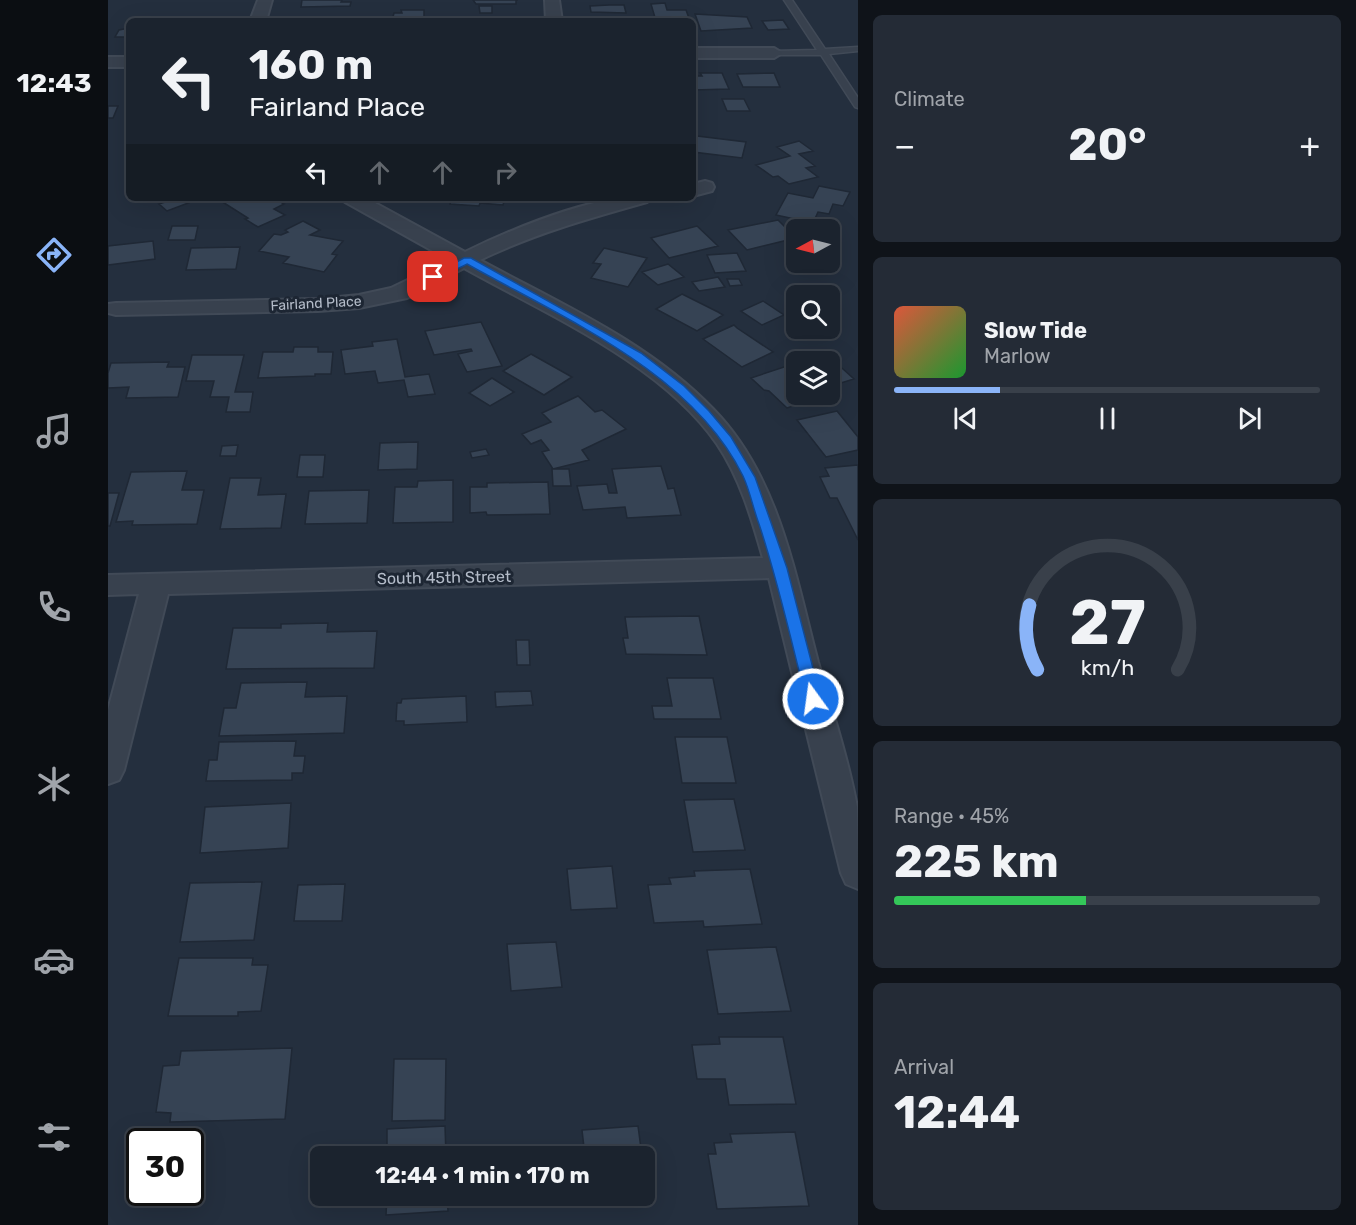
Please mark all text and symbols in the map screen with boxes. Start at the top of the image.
text: 160 m [249,40,373,90]
icon: left [150,42,228,120]
text: 12:43 [16,67,92,99]
text: Climate [894,87,965,111]
text: Fairland Place [249,91,425,123]
text: 20° [1068,118,1147,171]
text: − [894,126,915,165]
text: + [1299,126,1320,165]
icon: left [300,156,333,189]
icon: ahead [363,156,396,189]
icon: ahead [426,156,459,189]
icon: right [489,156,522,189]
north arrow [786,219,840,273]
map controls [786,219,840,405]
icon: directions [33,234,75,276]
pin [407,251,458,302]
icon: arrive [416,260,449,293]
button: search [786,285,840,339]
street label: Fairland Place [270,293,362,314]
text: Slow Tide [984,317,1087,344]
text: Marlow [984,344,1051,368]
button: layers [786,351,840,405]
icon: previous [949,402,982,435]
icon: pause [1091,402,1124,435]
icon: next [1233,402,1266,435]
icon: music [33,410,75,452]
street label: South 45th Street [377,567,511,588]
icon: phone [33,586,75,628]
text: 27 [1069,586,1145,660]
text: km/h [1080,655,1134,680]
position arrow [781,667,845,731]
icon: climate [33,763,75,805]
text: Range · 45% [894,804,1009,828]
text: 225 km [894,835,1059,888]
icon: car [33,939,75,981]
text: Arrival [894,1055,954,1079]
text: 12:44 [894,1086,1020,1139]
icon: filters [33,1116,75,1158]
speed limit sign: 30 [126,1128,204,1206]
text: 12:44 · 1 min · 170 m [375,1162,590,1189]

